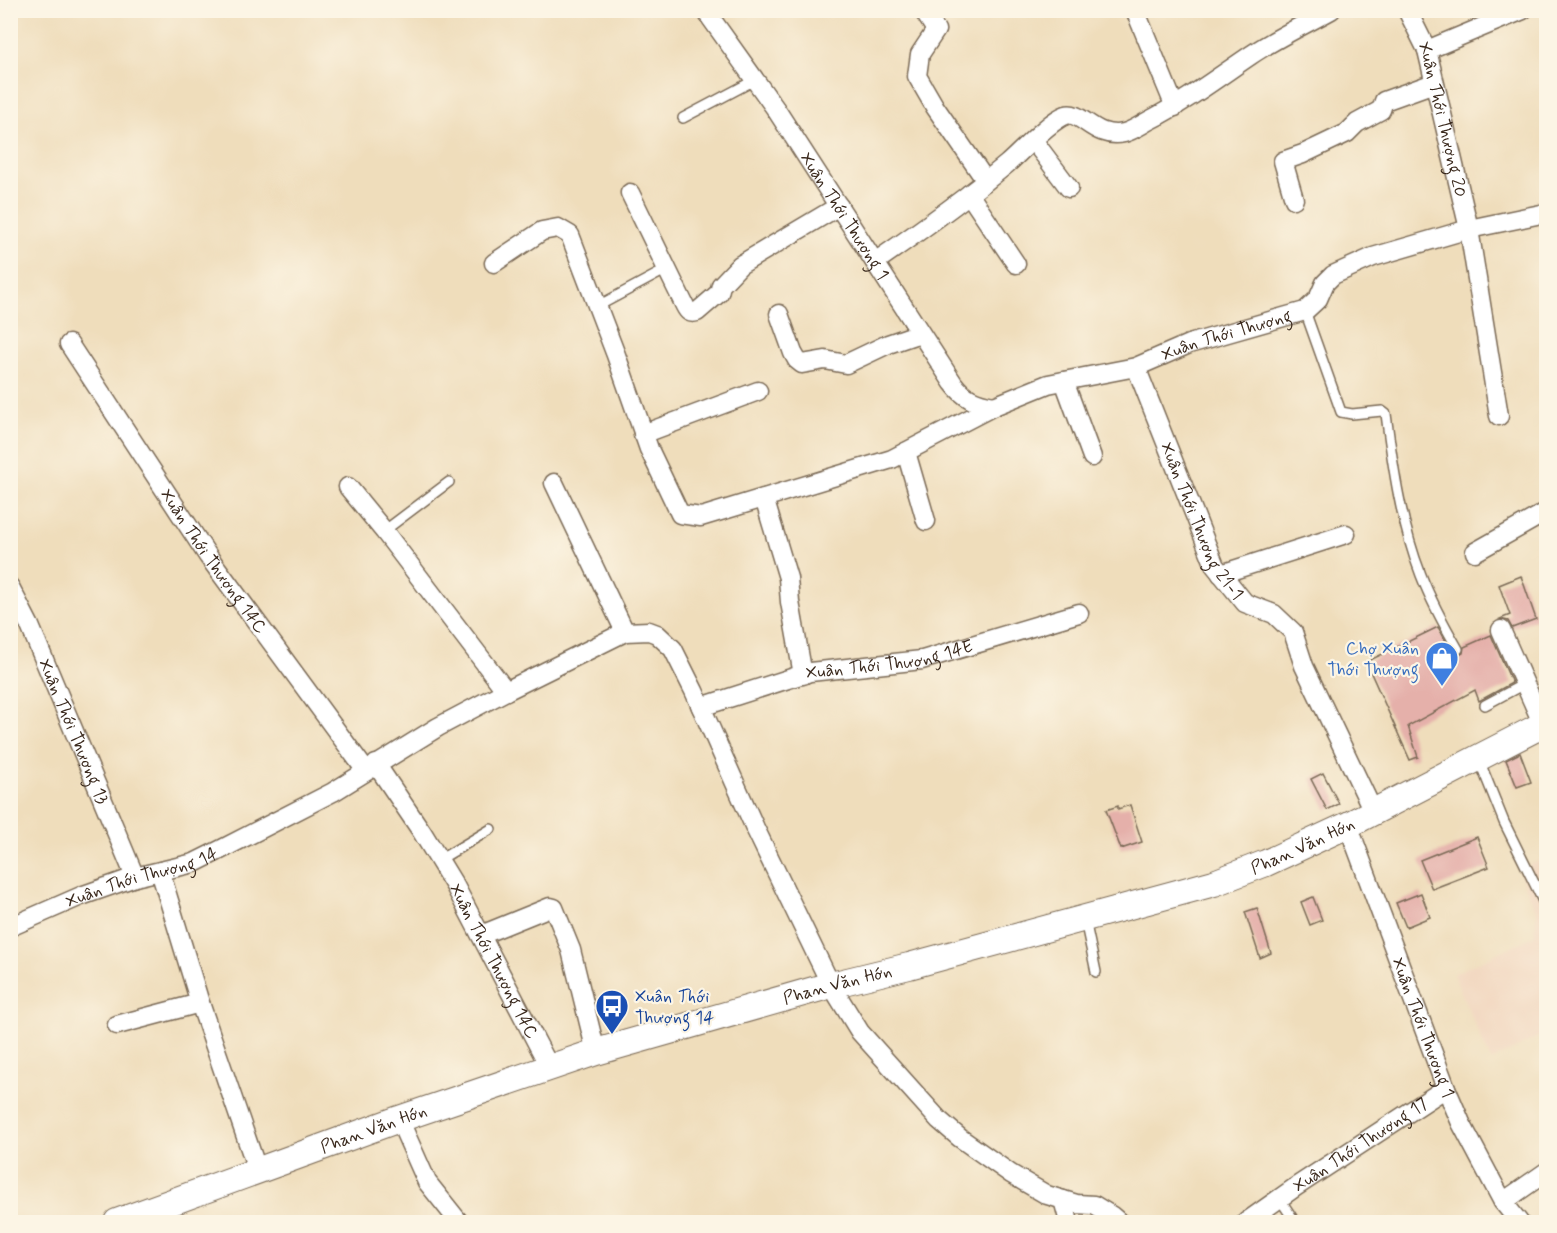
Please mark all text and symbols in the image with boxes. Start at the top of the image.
street label: Xuân Thới Thượng 20 [1412,38,1472,200]
street label: Xuân Thới Thượng 1 [794,148,894,285]
street label: Xuân Thới Thượng [1158,304,1295,367]
street label: Xuân Thới Thượng 21-1 [1154,439,1249,605]
street label: Xuân Thới Thượng 14C [154,485,272,639]
street label: Xuân Thới Thượng 14E [805,634,976,685]
place label: Chợ Xuân Thới Thượng [1327,637,1419,684]
shop icon: Chợ Xuân Thới Thượng [1424,640,1460,687]
street label: Xuân Thới Thượng 13 [32,655,114,808]
street label: Phan Văn Hớn [1247,813,1359,881]
street label: Xuân Thới Thượng 14 [62,842,222,914]
street label: Xuân Thới Thượng 14C [443,880,544,1043]
street label: Xuân Thới Thượng 1 [1385,954,1460,1102]
street label: Phan Văn Hớn [780,960,895,1011]
place label: Xuân Thới Thượng 14 [635,985,714,1032]
bus stop icon: Xuân Thới Thượng 14 [594,988,630,1035]
street label: Xuân Thới Thượng 17 [1289,1092,1433,1198]
street label: Phan Văn Hớn [317,1099,430,1160]

